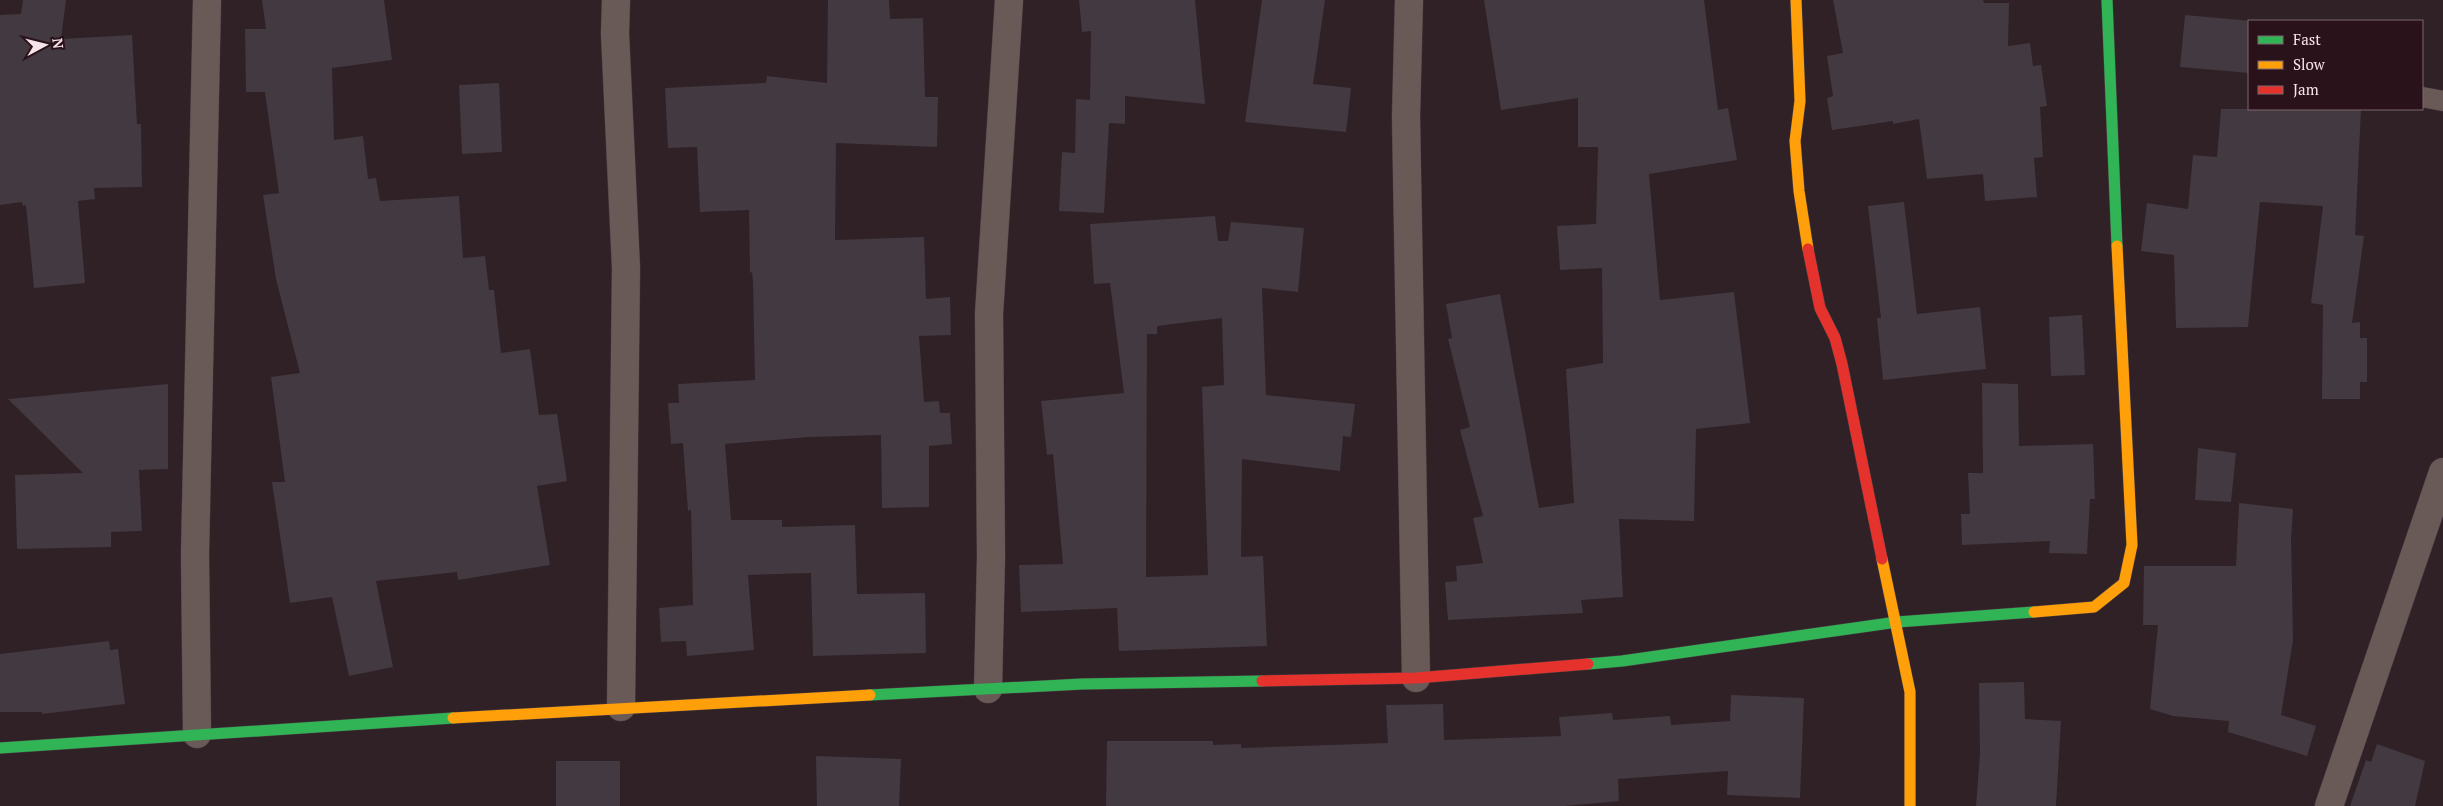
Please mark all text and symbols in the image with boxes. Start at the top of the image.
north arrow [20,20,70,70]
legend [2248,20,2423,110]
text: Fast [2293,29,2321,49]
text: N [48,37,69,50]
text: Slow [2293,54,2326,74]
text: Jam [2293,79,2319,99]

